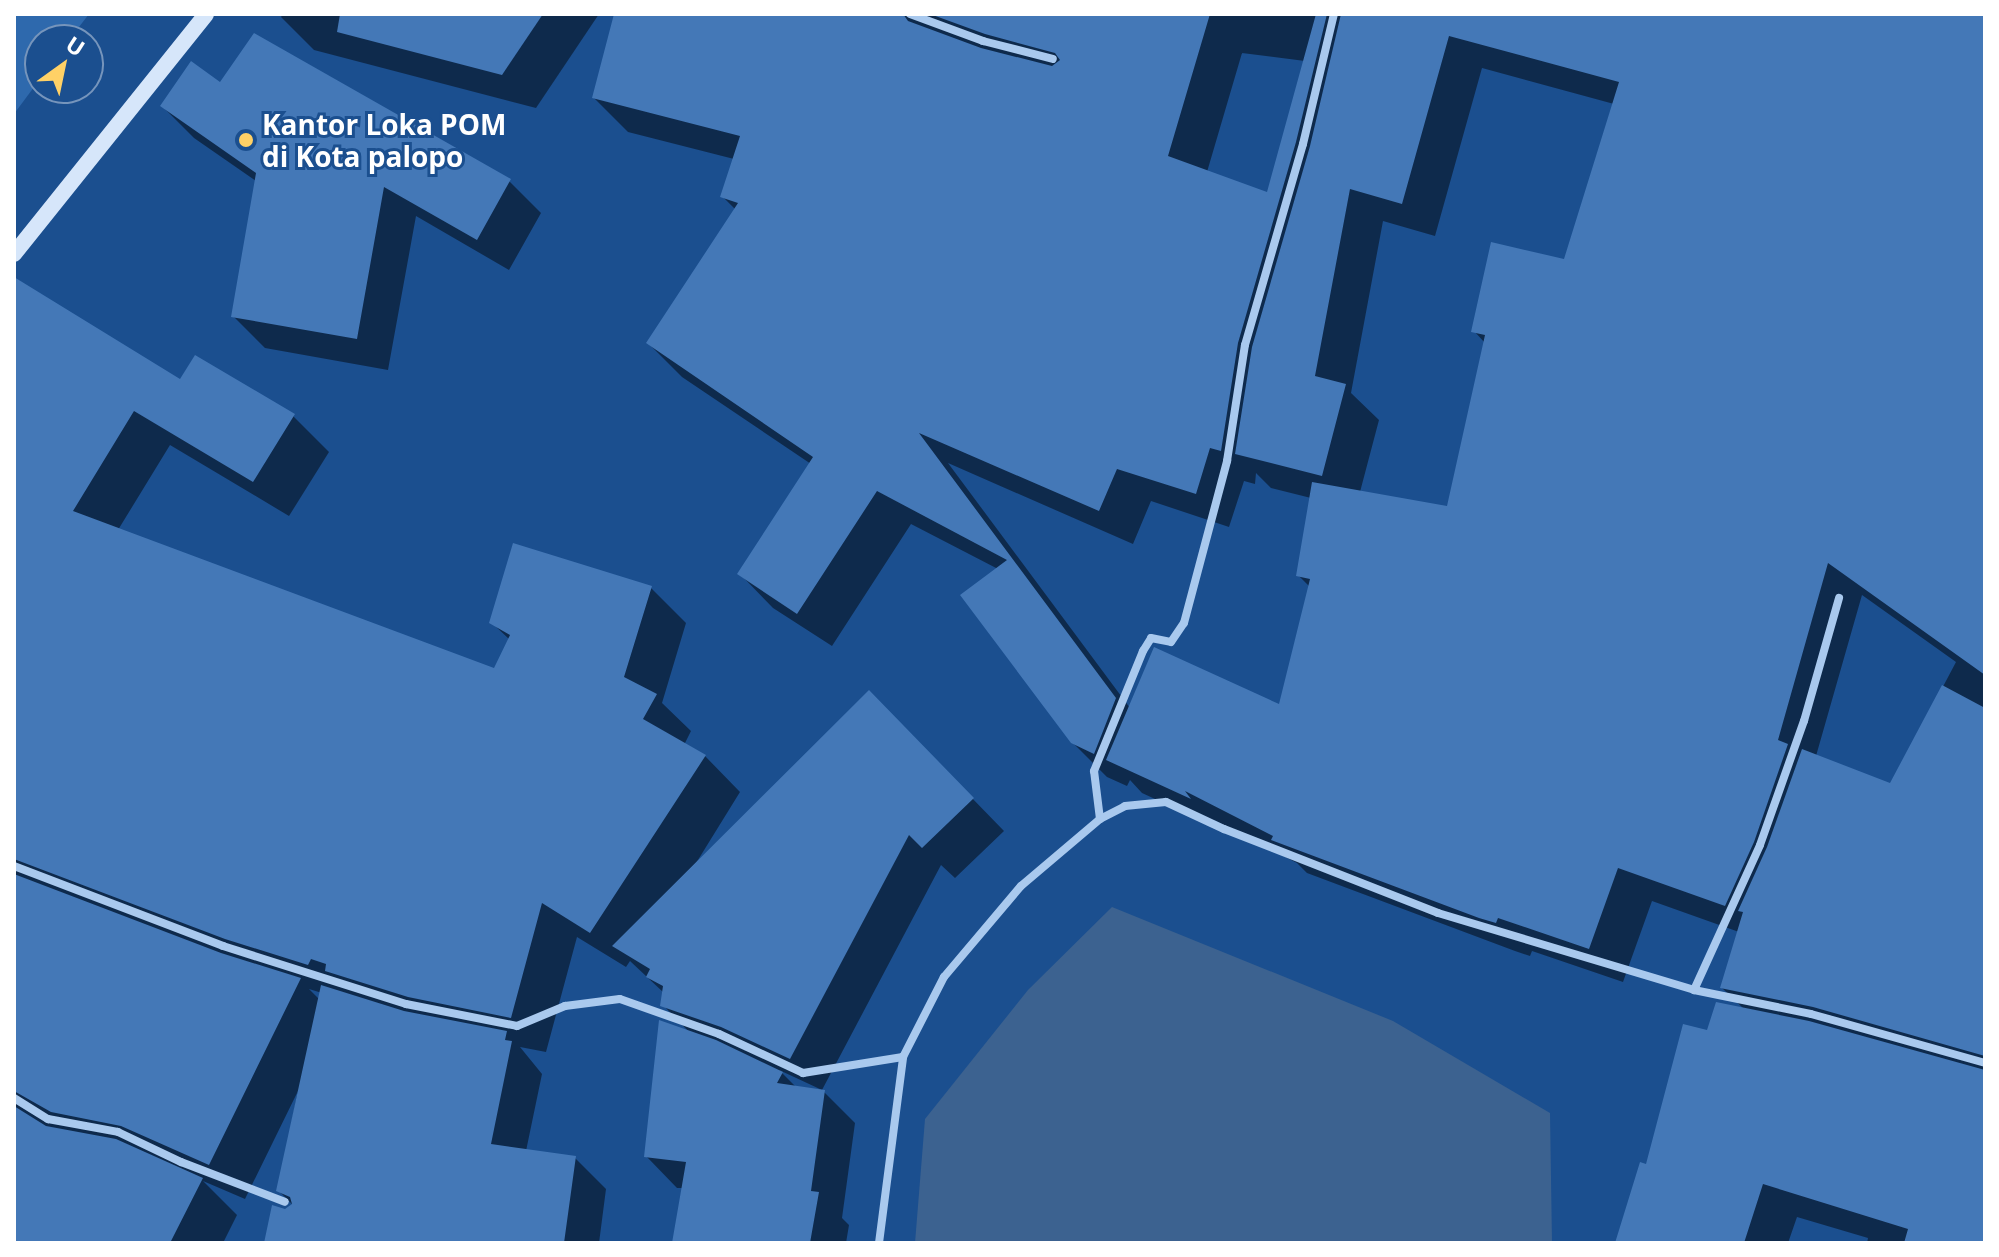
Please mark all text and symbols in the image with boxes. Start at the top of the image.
north arrow [24,24,104,104]
text: U [61,28,91,63]
place label: Kantor Loka POM di Kota palopo [262,107,506,173]
marker: Kantor Loka POM di Kota palopo [237,131,255,149]

